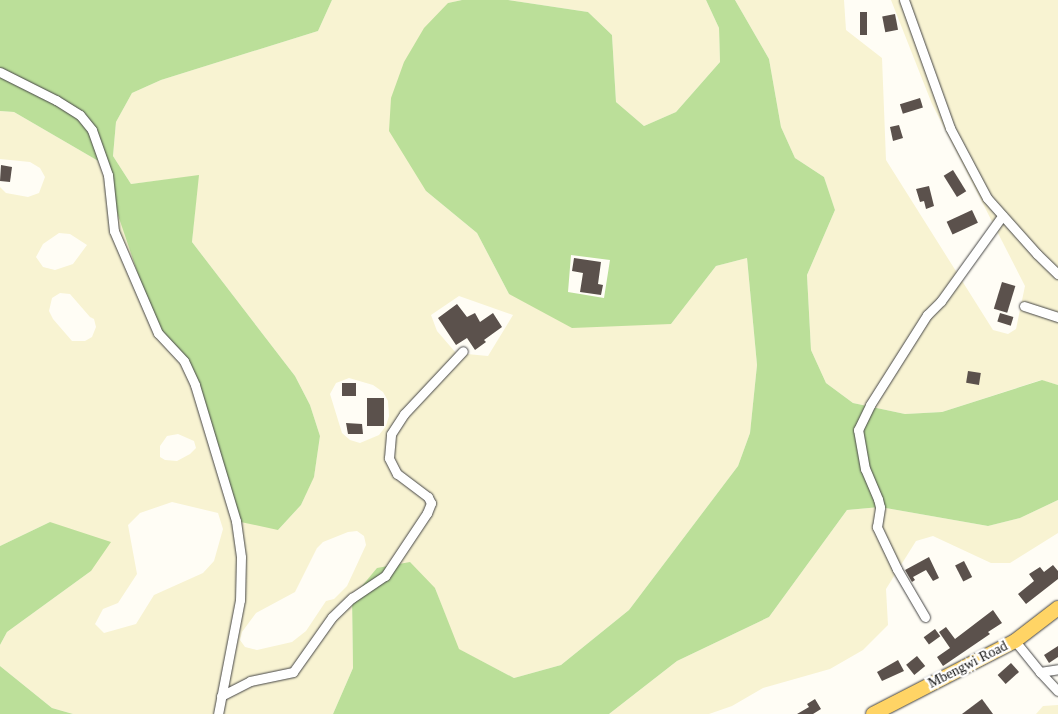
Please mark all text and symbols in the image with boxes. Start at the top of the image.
street label: Mbengwi Road [926,638,1010,692]

